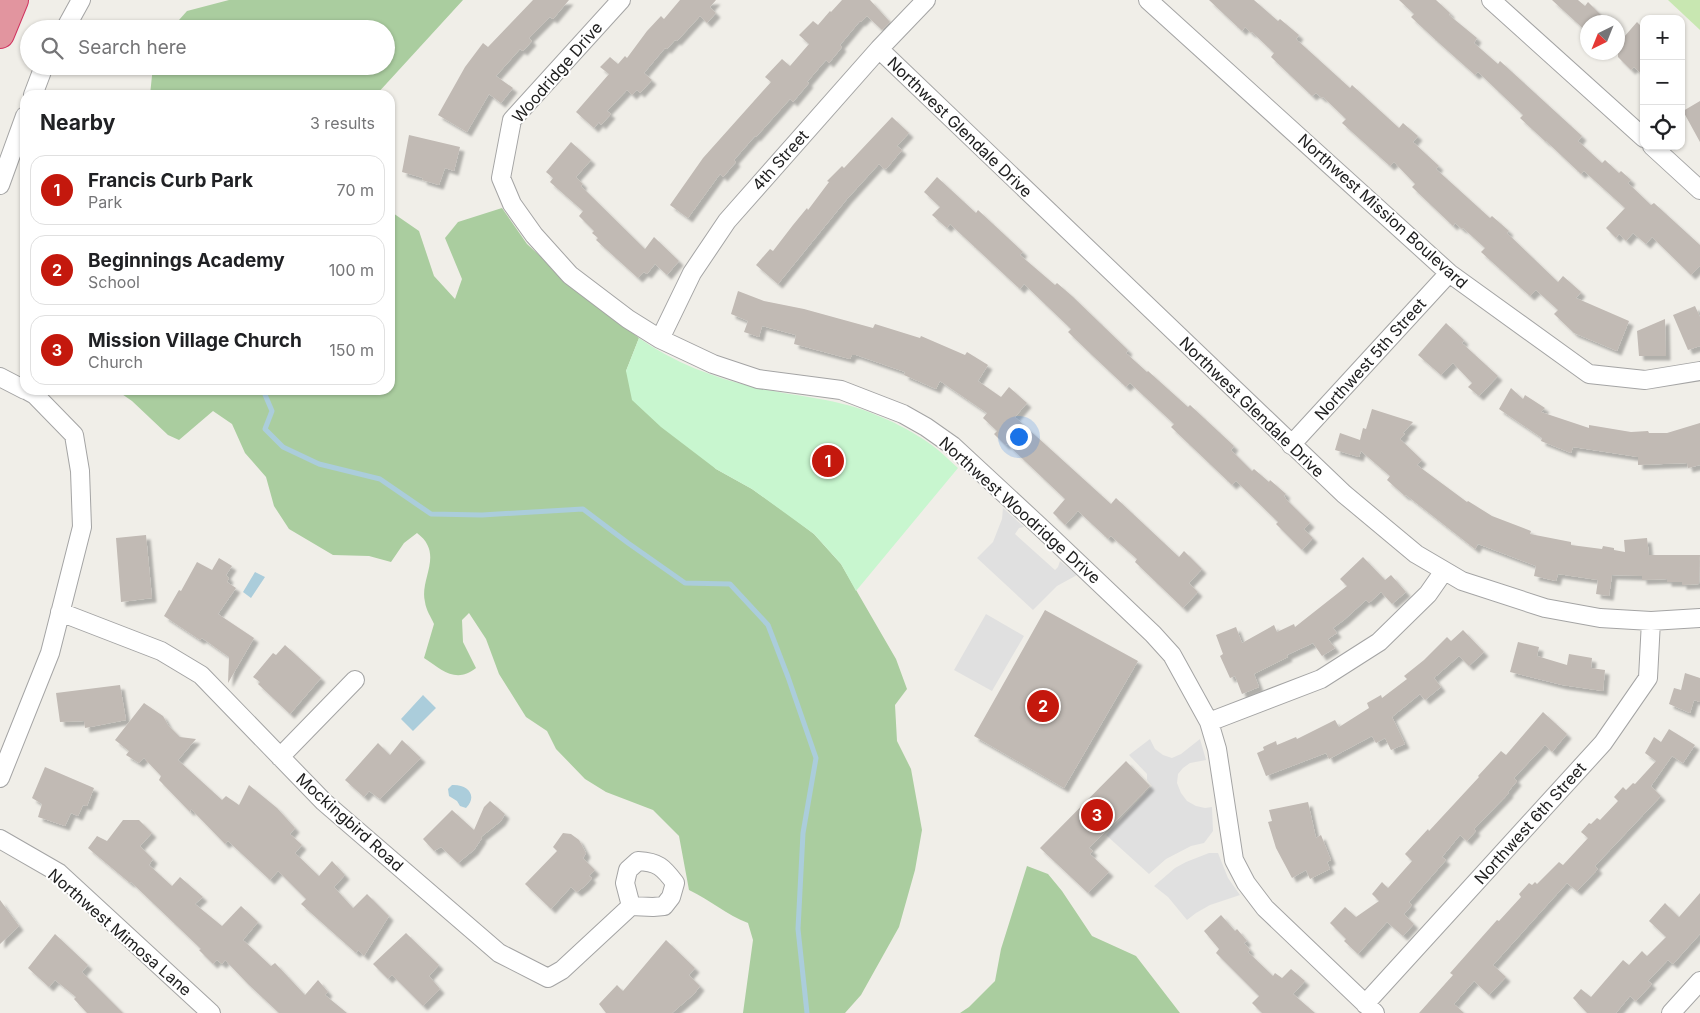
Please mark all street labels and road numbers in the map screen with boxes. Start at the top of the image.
street label: Woodridge Drive [508,17,606,127]
street label: Northwest Glendale Drive [883,53,1037,201]
street label: 4th Street [748,126,812,194]
street label: Northwest Mission Boulevard [1294,129,1472,293]
street label: Northwest 5th Street [1310,294,1430,424]
street label: Northwest Glendale Drive [1175,333,1329,481]
street label: Northwest Woodridge Drive [935,432,1105,588]
street label: Northwest 6th Street [1470,758,1590,888]
street label: Mockingbird Road [292,769,408,875]
street label: Northwest Mimosa Lane [44,864,196,1000]

